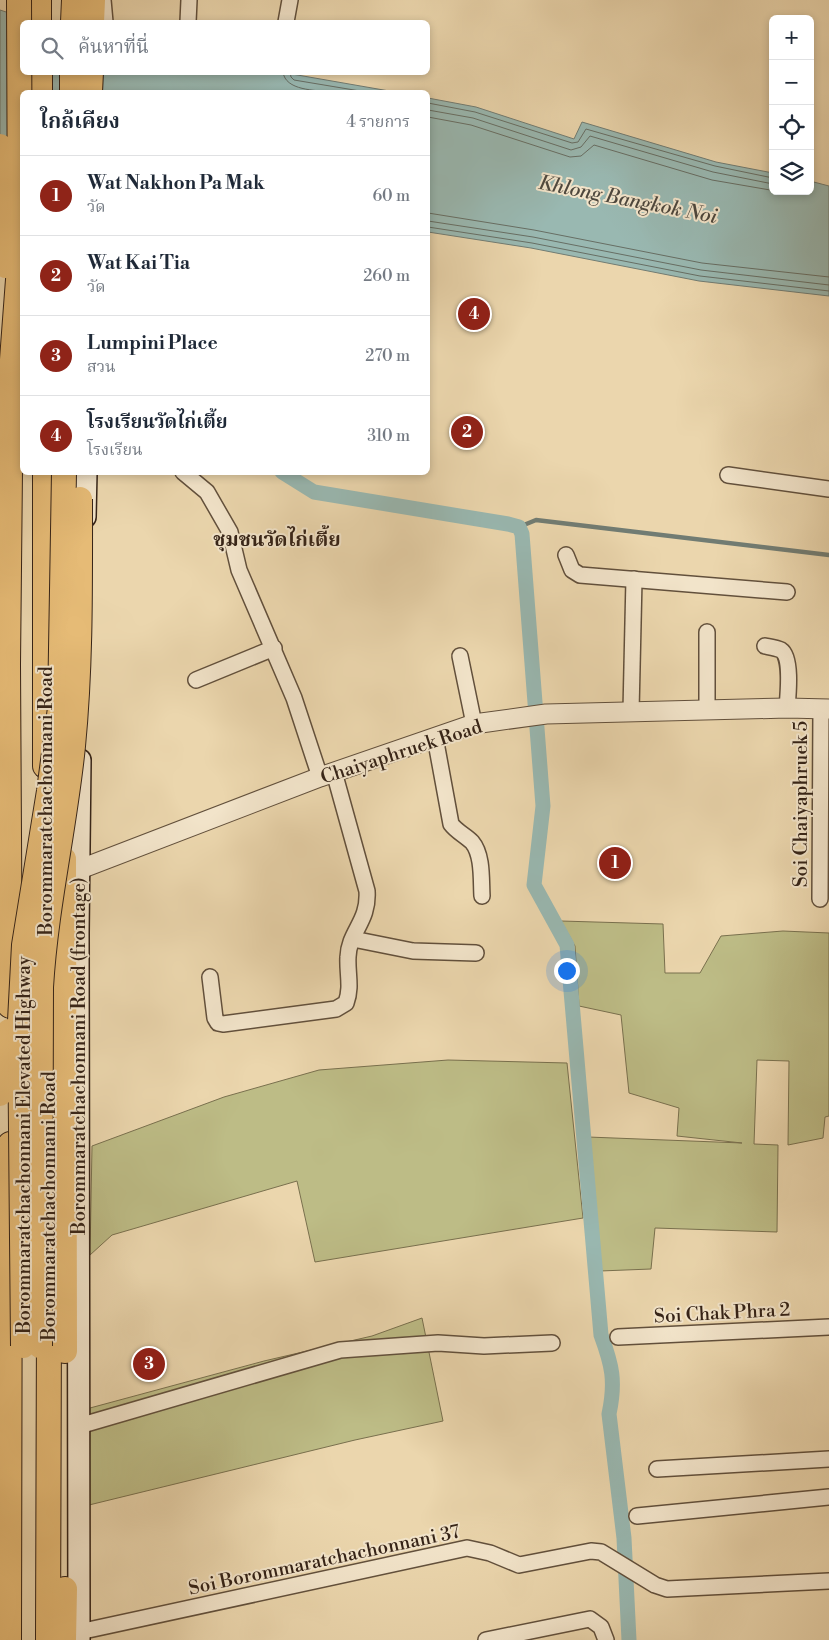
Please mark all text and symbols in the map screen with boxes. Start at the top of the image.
map controls [769,15,814,195]
button: + [769,15,814,60]
search box [20,20,430,75]
icon: search [38,34,66,62]
text: ค้นหาที่นี่ [78,35,149,59]
button: − [769,60,814,105]
button: locate [769,105,814,150]
text: ใกล้เคียง [40,109,120,135]
text: 4 รายการ [346,112,410,132]
button: layers [769,150,814,195]
text: Wat Nakhon Pa Mak [87,171,265,195]
water label: Khlong Bangkok Noi [536,171,720,230]
text: 1 [52,186,60,206]
text: 60 m [372,186,410,206]
text: วัด [87,197,106,217]
text: Wat Kai Tia [87,251,190,275]
text: 2 [51,266,61,286]
text: 260 m [363,266,410,286]
text: วัด [87,277,106,297]
pin: 4 [458,295,490,333]
text: Lumpini Place [87,331,218,355]
text: 3 [51,346,61,366]
text: 270 m [365,346,410,366]
text: สวน [87,357,116,377]
text: โรงเรียนวัดไก่เตี้ย [87,410,228,434]
pin: 2 [451,413,483,451]
text: 4 [51,426,61,446]
text: 310 m [367,426,410,446]
text: โรงเรียน [87,440,143,460]
district label: ชุมชนวัดไก่เตี้ย [213,524,341,553]
street label: Borommaratchachonnani Road [34,666,58,937]
street label: Chaiyaphruek Road [318,714,485,789]
street label: Soi Chaiyaphruek 5 [789,721,813,887]
pin: 1 [599,844,631,882]
street label: Borommaratchachonnani Road (frontage) [67,877,91,1236]
street label: Borommaratchachonnani Elevated Highway [12,955,36,1335]
your location [554,958,580,984]
street label: Borommaratchachonnani Road [37,1071,61,1342]
street label: Soi Chak Phra 2 [653,1297,791,1329]
pin: 3 [133,1345,165,1383]
street label: Soi Borommaratchachonnani 37 [186,1519,463,1601]

